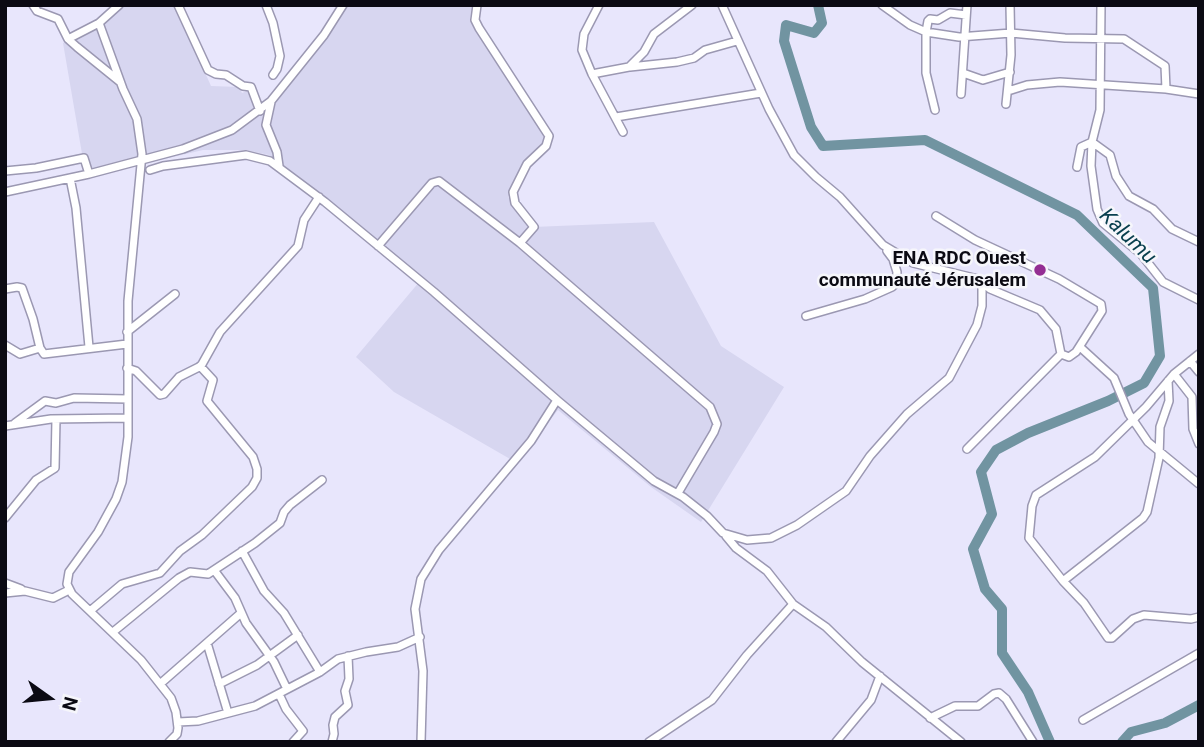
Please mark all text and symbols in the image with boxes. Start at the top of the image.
water label: Kalumu [1093,204,1161,270]
place label: ENA RDC Ouest communauté Jérusalem [819,248,1026,292]
marker: ENA RDC Ouest communauté Jérusalem [1032,262,1048,278]
north arrow [14,663,84,733]
text: N [57,694,83,713]

